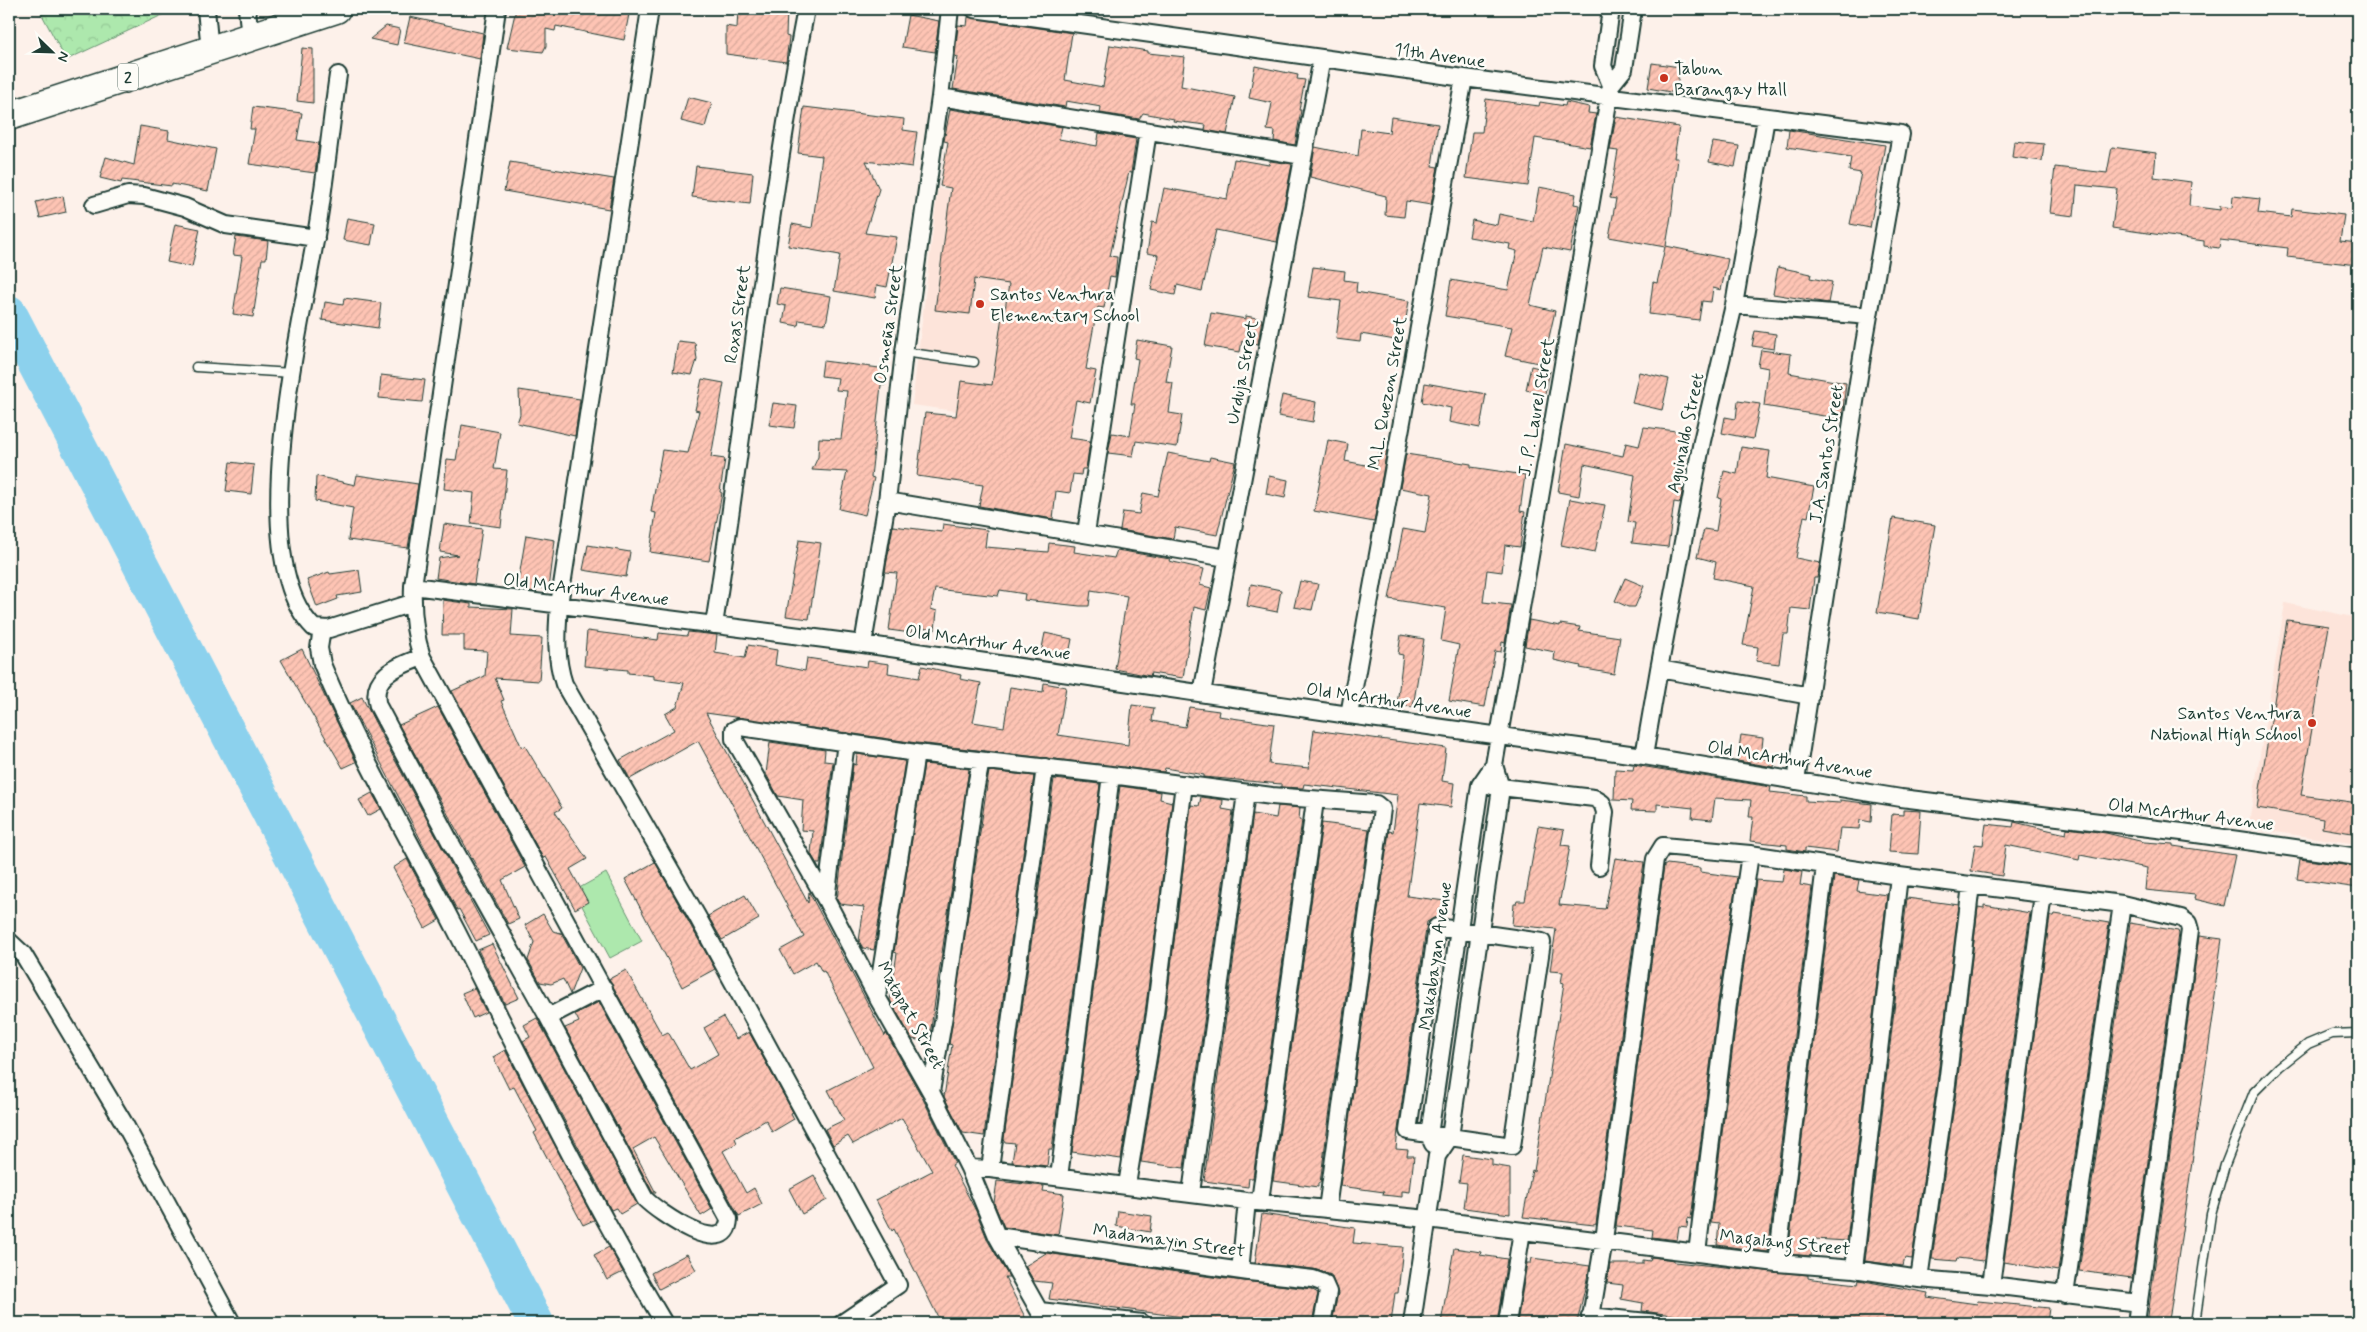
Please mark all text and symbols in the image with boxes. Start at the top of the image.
north arrow [28,28,78,78]
street label: 11th Avenue [1393,38,1487,74]
text: N [53,49,73,64]
place label: Tabun Barangay Hall [1674,57,1787,102]
road number: 2 [118,64,138,90]
marker: Tabun Barangay Hall [1658,72,1670,84]
street label: Osmeña Street [869,262,909,385]
street label: Roxas Street [719,263,757,365]
place label: Santos Ventura Elementary School [990,283,1140,328]
marker: Santos Ventura Elementary School [974,298,986,310]
street label: M.L. Quezon Street [1363,314,1413,472]
street label: Urduja Street [1221,317,1265,427]
street label: J. P. Laurel Street [1513,336,1561,478]
street label: Aguinaldo Street [1662,371,1710,496]
street label: J.A. Santos Street [1804,383,1850,525]
street label: Old McArthur Avenue [502,568,670,612]
street label: Old McArthur Avenue [904,619,1072,666]
street label: Old McArthur Avenue [1305,677,1473,724]
place label: Santos Ventura National High School [2150,702,2302,747]
marker: Santos Ventura National High School [2306,717,2318,729]
street label: Old McArthur Avenue [1706,735,1874,785]
street label: Old McArthur Avenue [2107,793,2275,837]
street label: Makabayan Avenue [1414,880,1458,1032]
street label: Matapat Street [871,957,950,1074]
street label: Madamayin Street [1091,1218,1246,1264]
street label: Magalang Street [1718,1224,1851,1264]

